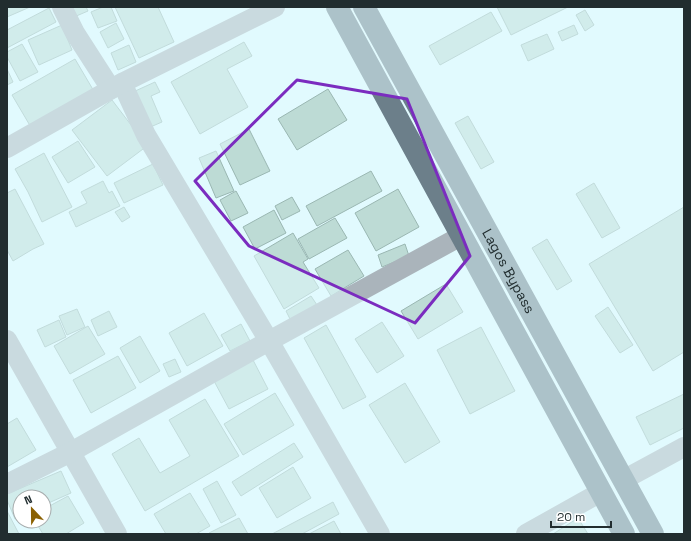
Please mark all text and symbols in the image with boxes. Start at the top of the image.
street label: Lagos Bypass [478,225,539,316]
north arrow [12,489,52,529]
text: N [22,492,34,508]
scale bar [551,503,611,529]
text: 20 m [557,509,585,525]

